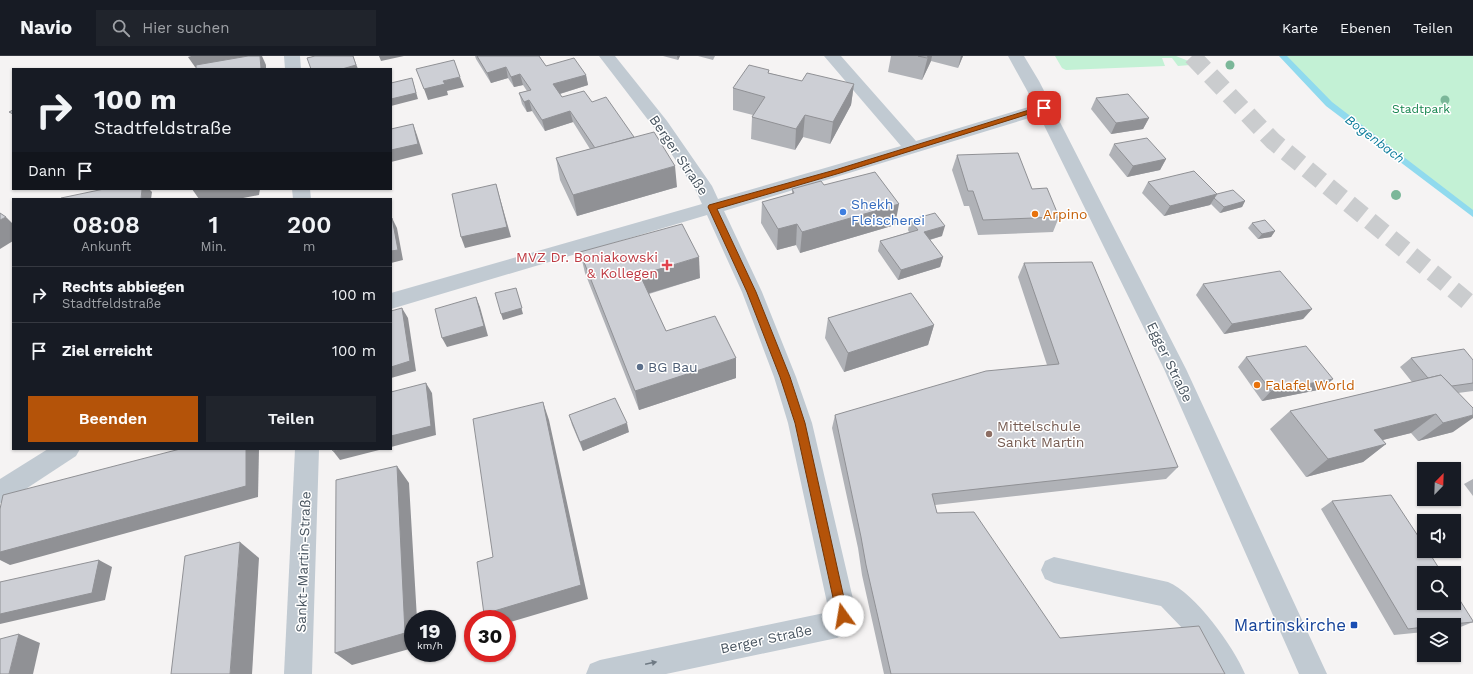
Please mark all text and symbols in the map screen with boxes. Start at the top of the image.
search box [96,10,376,46]
text: Navio [20,16,72,39]
icon: search [110,17,132,39]
text: Hier suchen [142,19,230,37]
text: Karte [1282,20,1318,36]
text: Ebenen [1340,20,1391,36]
text: Teilen [1413,20,1453,36]
text: 100 m [94,83,177,116]
icon: right [28,84,80,136]
pin [1027,91,1061,125]
icon: arrive [1033,97,1055,119]
park label: Stadtpark [1392,102,1450,116]
street label: Berger Straße [646,112,712,198]
water label: Bogenbach [1342,112,1408,166]
text: Stadtfeldstraße [94,117,232,138]
icon: arrive [74,160,96,182]
text: Dann [28,162,66,180]
place label: Shekh Fleischerei [851,196,925,228]
place label: Arpino [1043,206,1088,222]
marker: Shekh Fleischerei [838,207,848,217]
marker: Arpino [1030,209,1040,219]
text: 08:08 [72,211,140,239]
text: 1 [208,211,218,239]
text: 200 [287,211,332,239]
text: Ankunft [81,239,131,254]
text: Min. [200,239,227,254]
text: m [303,239,315,254]
place label: MVZ Dr. Boniakowski & Kollegen [516,249,658,281]
marker: MVZ Dr. Boniakowski & Kollegen [661,259,673,271]
text: Rechts abbiegen [62,278,184,296]
icon: right [28,284,50,306]
text: 100 m [332,286,376,304]
text: Stadtfeldstraße [62,296,161,311]
street label: Egger Straße [1144,319,1196,405]
icon: arrive [28,340,50,362]
text: Ziel erreicht [62,342,152,360]
text: 100 m [332,342,376,360]
place label: BG Bau [648,359,698,375]
marker: BG Bau [635,362,645,372]
place label: Falafel World [1265,377,1355,393]
marker: Falafel World [1252,380,1262,390]
button: Beenden [28,396,198,442]
button: Teilen [206,396,376,442]
place label: Mittelschule Sankt Martin [997,418,1084,450]
marker: Mittelschule Sankt Martin [984,429,994,439]
north arrow [1417,462,1461,506]
map controls [1417,462,1461,662]
street label: Sankt-Martin-Straße [293,491,313,633]
button: sound [1417,514,1461,558]
button: search [1417,566,1461,610]
position arrow [822,595,864,637]
speed limit sign: 30 [464,610,516,662]
place label: Martinskirche [1234,615,1346,635]
button: layers [1417,618,1461,662]
text: 19 [420,619,440,643]
marker: Martinskirche [1349,620,1359,630]
street label: Berger Straße [719,621,813,657]
text: km/h [417,640,443,651]
one-way arrow [645,660,658,666]

